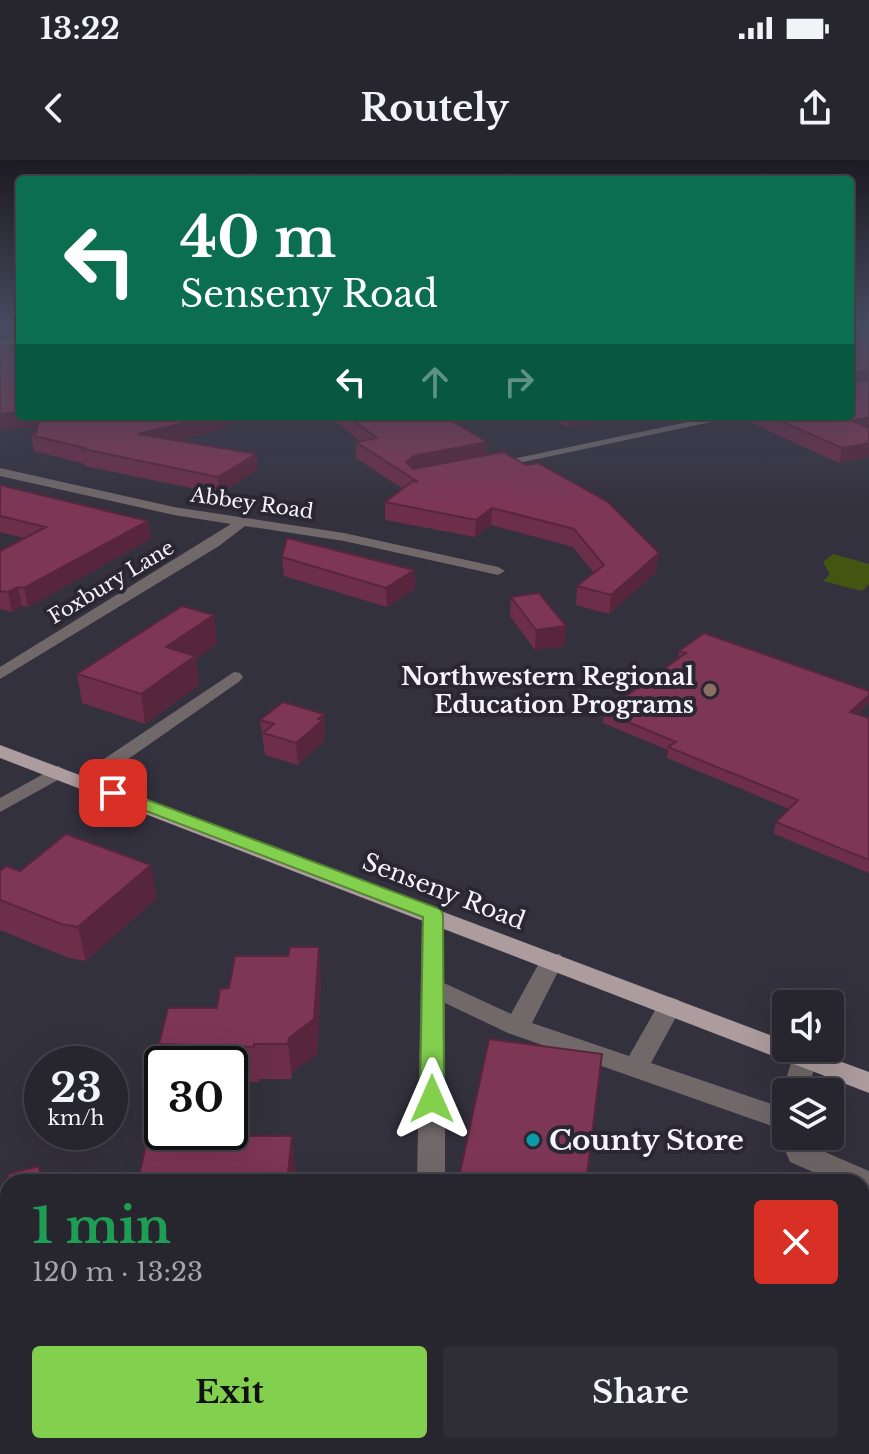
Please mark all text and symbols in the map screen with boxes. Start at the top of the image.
text: 13:22 [40,10,120,47]
icon: back [32,86,76,130]
text: Routely [360,86,509,131]
icon: share [793,86,837,130]
text: 40 m [180,203,336,272]
icon: left [48,208,152,312]
text: Senseny Road [180,272,438,317]
icon: left [329,360,373,404]
icon: ahead [413,360,457,404]
icon: right [497,360,541,404]
street label: Abbey Road [188,482,315,524]
street label: Foxbury Lane [44,535,178,629]
place label: Northwestern Regional Education Programs [401,662,694,719]
marker: Northwestern Regional Education Programs [701,681,719,699]
pin [79,759,147,827]
icon: arrive [91,771,135,815]
street label: Senseny Road [359,847,529,935]
map controls [772,990,844,1150]
button: sound [772,990,844,1062]
speed limit sign: 30 [144,1046,248,1150]
position arrow [390,1057,474,1141]
text: 23 [50,1063,102,1113]
button: layers [772,1078,844,1150]
text: km/h [48,1106,104,1130]
place label: County Store [549,1123,744,1158]
marker: County Store [524,1131,542,1149]
text: 1 min [32,1196,171,1256]
button: close [754,1200,838,1284]
text: 120 m · 13:23 [32,1256,203,1288]
button: Exit [32,1346,427,1438]
button: Share [443,1346,838,1438]

